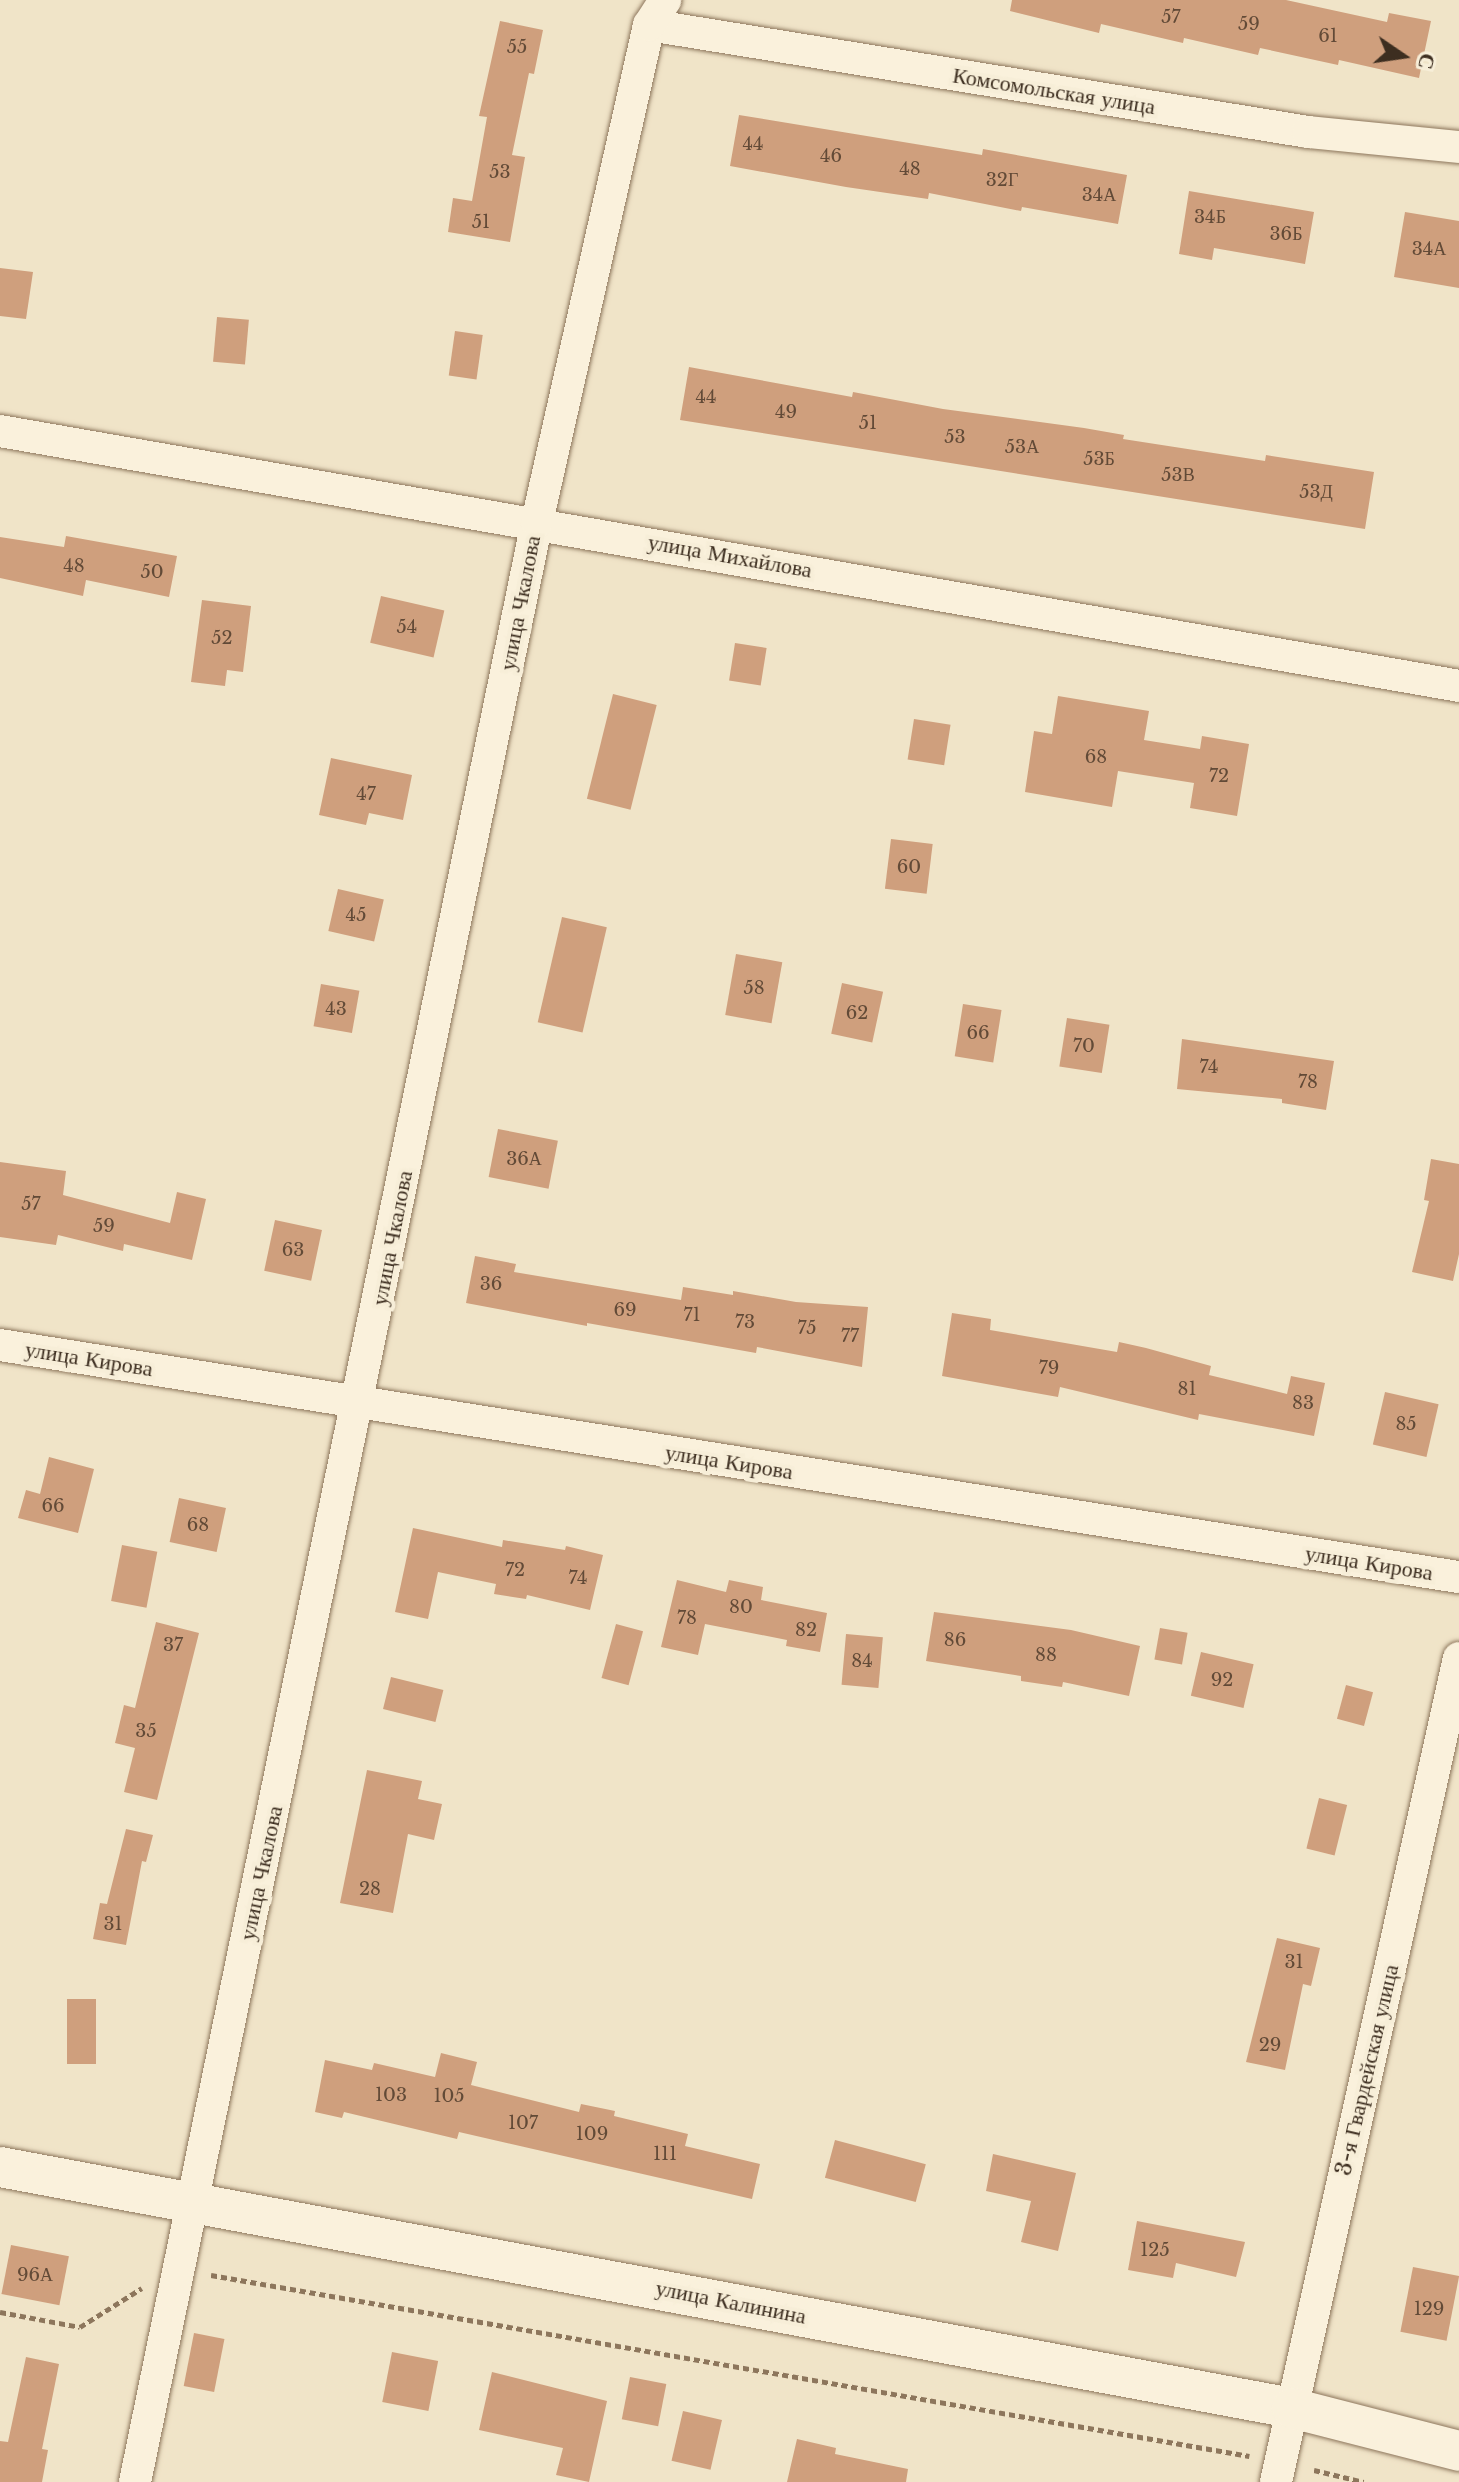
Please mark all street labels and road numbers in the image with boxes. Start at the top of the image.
street label: Комсомольская улица [951,62,1157,120]
street label: улица Михайлова [646,529,814,583]
street label: улица Чкалова [494,533,546,673]
street label: улица Чкалова [366,1168,418,1308]
street label: улица Кирова [23,1336,155,1382]
street label: улица Кирова [663,1439,795,1485]
street label: улица Кирова [1303,1540,1435,1586]
street label: улица Чкалова [234,1803,288,1943]
street label: 3-я Гвардейская улица [1330,1962,1404,2178]
street label: улица Калинина [653,2274,809,2330]

